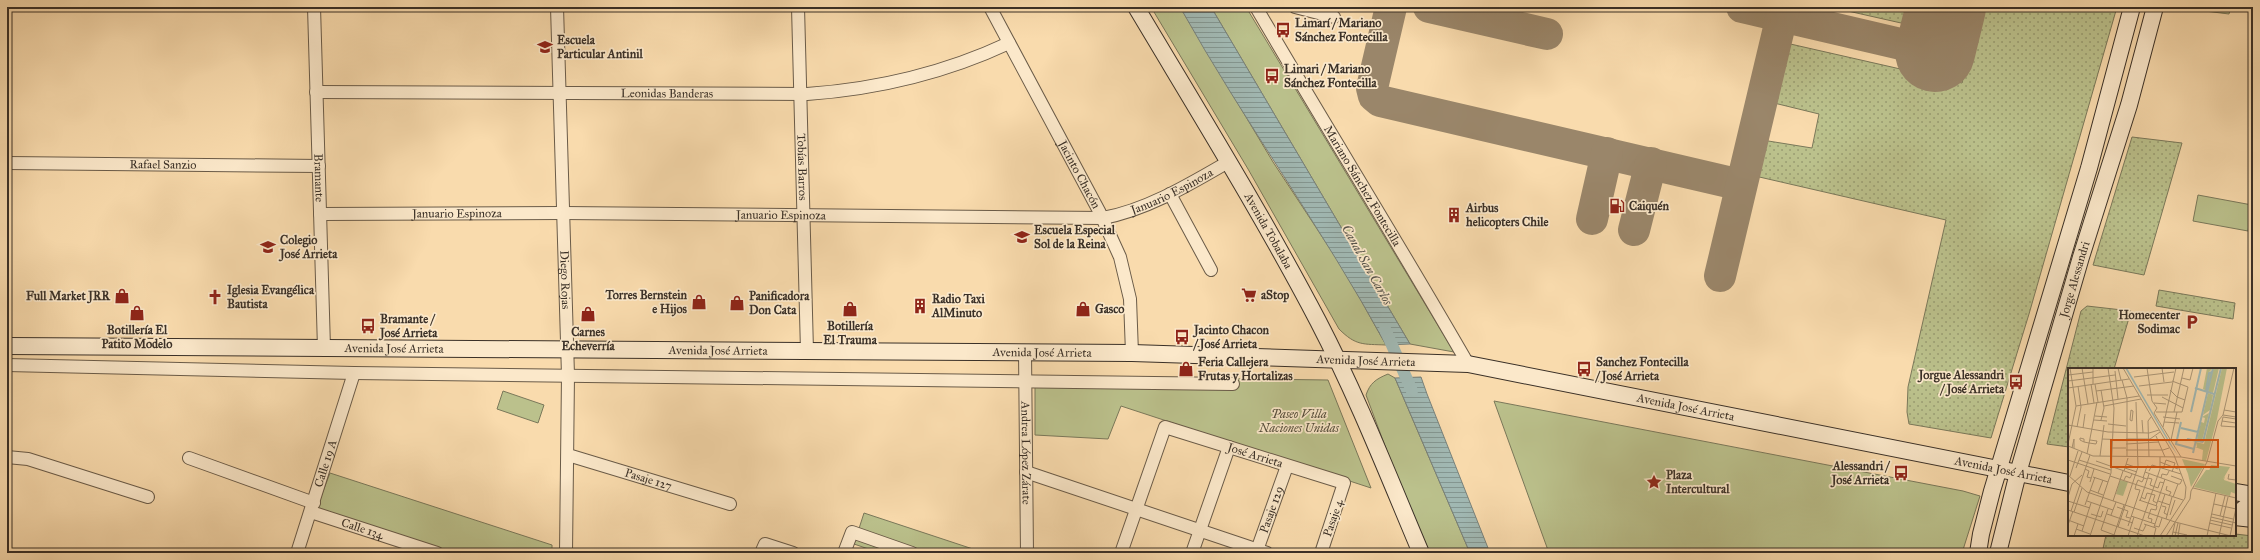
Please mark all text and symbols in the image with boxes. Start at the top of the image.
place label: Limarí / Mariano Sánchez Fontecilla [1295,16,1389,44]
bus stop icon: Limarí / Mariano Sánchez Fontecilla [1274,21,1292,39]
place label: Escuela Particular Antinil [557,33,643,61]
school or university icon: Escuela Particular Antinil [536,38,554,56]
place label: Limari / Mariano Sánchez Fontecilla [1284,62,1378,90]
bus stop icon: Limari / Mariano Sánchez Fontecilla [1263,67,1281,85]
street label: Leonidas Banderas [621,86,713,101]
street label: Mariano Sánchez Fontecilla [1321,123,1405,249]
street label: Tobías Barros [794,133,810,201]
street label: Jacinto Chacón [1054,136,1104,211]
street label: Bramante [311,154,327,202]
street label: Rafael Sanzio [129,157,197,172]
street label: Januario Espinoza [1127,165,1216,219]
street label: Avenida Tobalaba [1241,189,1296,272]
fuel station icon: Caiquén [1608,197,1626,215]
place label: Caiquén [1629,199,1670,214]
place label: Airbus helicopters Chile [1465,201,1548,230]
street label: Januario Espinoza [410,206,503,222]
building icon: Airbus helicopters Chile [1445,206,1463,224]
street label: Januario Espinoza [734,208,827,223]
water label: Canal San Carlos [1338,222,1396,308]
place label: Escuela Especial Sol de la Reina [1034,223,1116,251]
school or university icon: Escuela Especial Sol de la Reina [1013,228,1031,246]
place label: Colegio José Arrieta [278,233,338,262]
school or university icon: Colegio José Arrieta [259,238,277,256]
street label: Jorge Alessandri [2056,239,2093,322]
street label: Diego Rojas [557,250,573,310]
place label: Iglesia Evangélica Bautista [227,283,315,311]
supermarket icon: aStop [1240,286,1258,304]
shop icon: Full Market JRR [113,287,131,305]
church icon: Iglesia Evangélica Bautista [206,288,224,306]
place label: Torres Bernstein e Hijos [604,288,688,317]
place label: aStop [1261,288,1289,303]
place label: Full Market JRR [26,289,111,304]
place label: Panificadora Don Cata [749,289,810,317]
place label: Radio Taxi AlMinuto [931,292,985,320]
shop icon: Torres Bernstein e Hijos [690,293,708,311]
shop icon: Panificadora Don Cata [728,294,746,312]
building icon: Radio Taxi AlMinuto [911,297,929,315]
shop icon: Botillería El Trauma [841,300,859,318]
shop icon: Gasco [1074,300,1092,318]
place label: Gasco [1095,302,1124,316]
shop icon: Botillería El Patito Modelo [128,304,146,322]
shop icon: Carnes Echeverría [579,305,597,323]
place label: Homecenter Sodimac [2118,308,2180,336]
place label: Bramante / José Arrieta [378,312,438,341]
parking icon: Homecenter Sodimac [2183,313,2201,331]
bus stop icon: Bramante / José Arrieta [359,317,377,335]
place label: Botillería El Trauma [823,319,878,347]
place label: Botillería El Patito Modelo [102,323,172,351]
place label: Jacinto Chacon / José Arrieta [1192,323,1270,352]
place label: Carnes Echeverría [561,325,616,353]
bus stop icon: Jacinto Chacon / José Arrieta [1173,328,1191,346]
street label: Avenida José Arrieta [343,341,445,356]
street label: Avenida José Arrieta [667,343,769,358]
street label: Avenida José Arrieta [991,345,1092,360]
street label: Avenida José Arrieta [1315,352,1417,369]
place label: Feria Callejera Frutas y Hortalizas [1198,355,1293,384]
place label: Sanchez Fontecilla / José Arrieta [1594,355,1690,384]
shop icon: Feria Callejera Frutas y Hortalizas [1177,360,1195,378]
bus stop icon: Sanchez Fontecilla / José Arrieta [1575,360,1593,378]
place label: Jorgue Alessandri / José Arrieta [1917,368,2005,397]
inset map [2068,368,2236,536]
bus stop icon: Jorgue Alessandri / José Arrieta [2007,373,2025,391]
street label: Avenida José Arrieta [1635,390,1736,424]
street label: Andrea López Zárate [1018,400,1034,505]
park label: Paseo Villa Naciones Unidas [1258,407,1339,435]
street label: Calle 19 A [311,438,339,489]
street label: José Arrieta [1224,439,1286,471]
street label: Avenida José Arrieta [1952,453,2054,487]
place label: Alessandri / José Arrieta [1830,459,1891,488]
bus stop icon: Alessandri / José Arrieta [1892,464,1910,482]
street label: Pasaje 127 [623,466,674,493]
place label: Plaza Intercultural [1666,468,1730,496]
place icon: Plaza Intercultural [1645,473,1663,491]
street label: Pasaje 129 [1257,484,1286,535]
street label: Pasaje 4 [1320,497,1346,538]
street label: Calle 134 [339,515,386,542]

